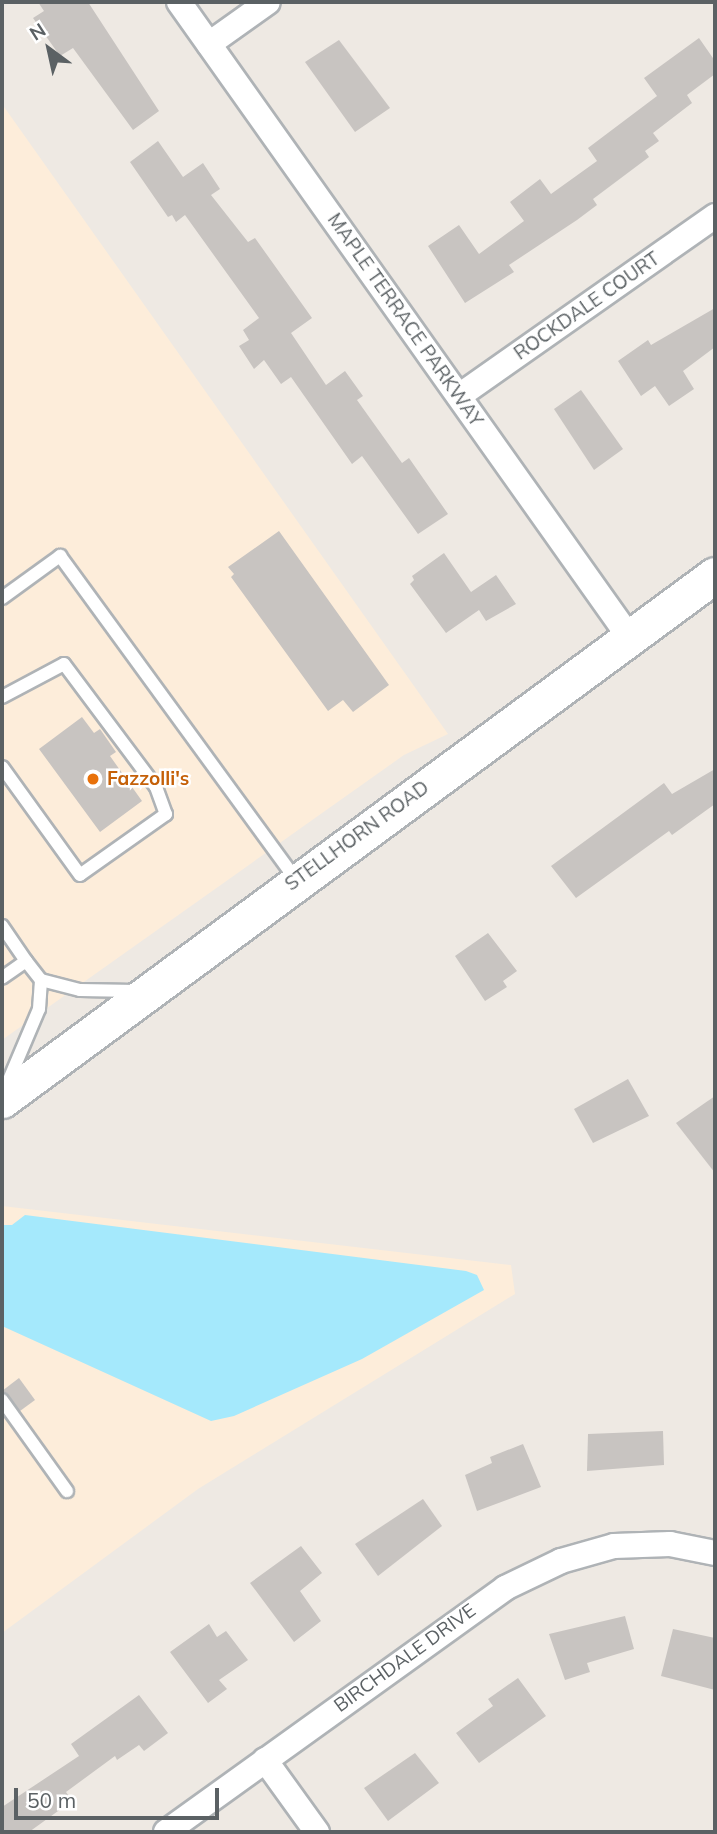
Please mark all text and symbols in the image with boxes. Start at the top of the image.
north arrow [14,14,84,84]
text: N [25,17,50,45]
street label: MAPLE TERRACE PARKWAY [323,209,487,431]
street label: ROCKDALE COURT [510,247,664,365]
place label: Fazzolli's [107,768,189,790]
marker: Fazzolli's [85,771,101,787]
street label: STELLHORN ROAD [281,776,433,896]
street label: BIRCHDALE DRIVE [330,1599,480,1717]
scale bar [18,1774,222,1818]
text: 50 m [27,1787,76,1813]

